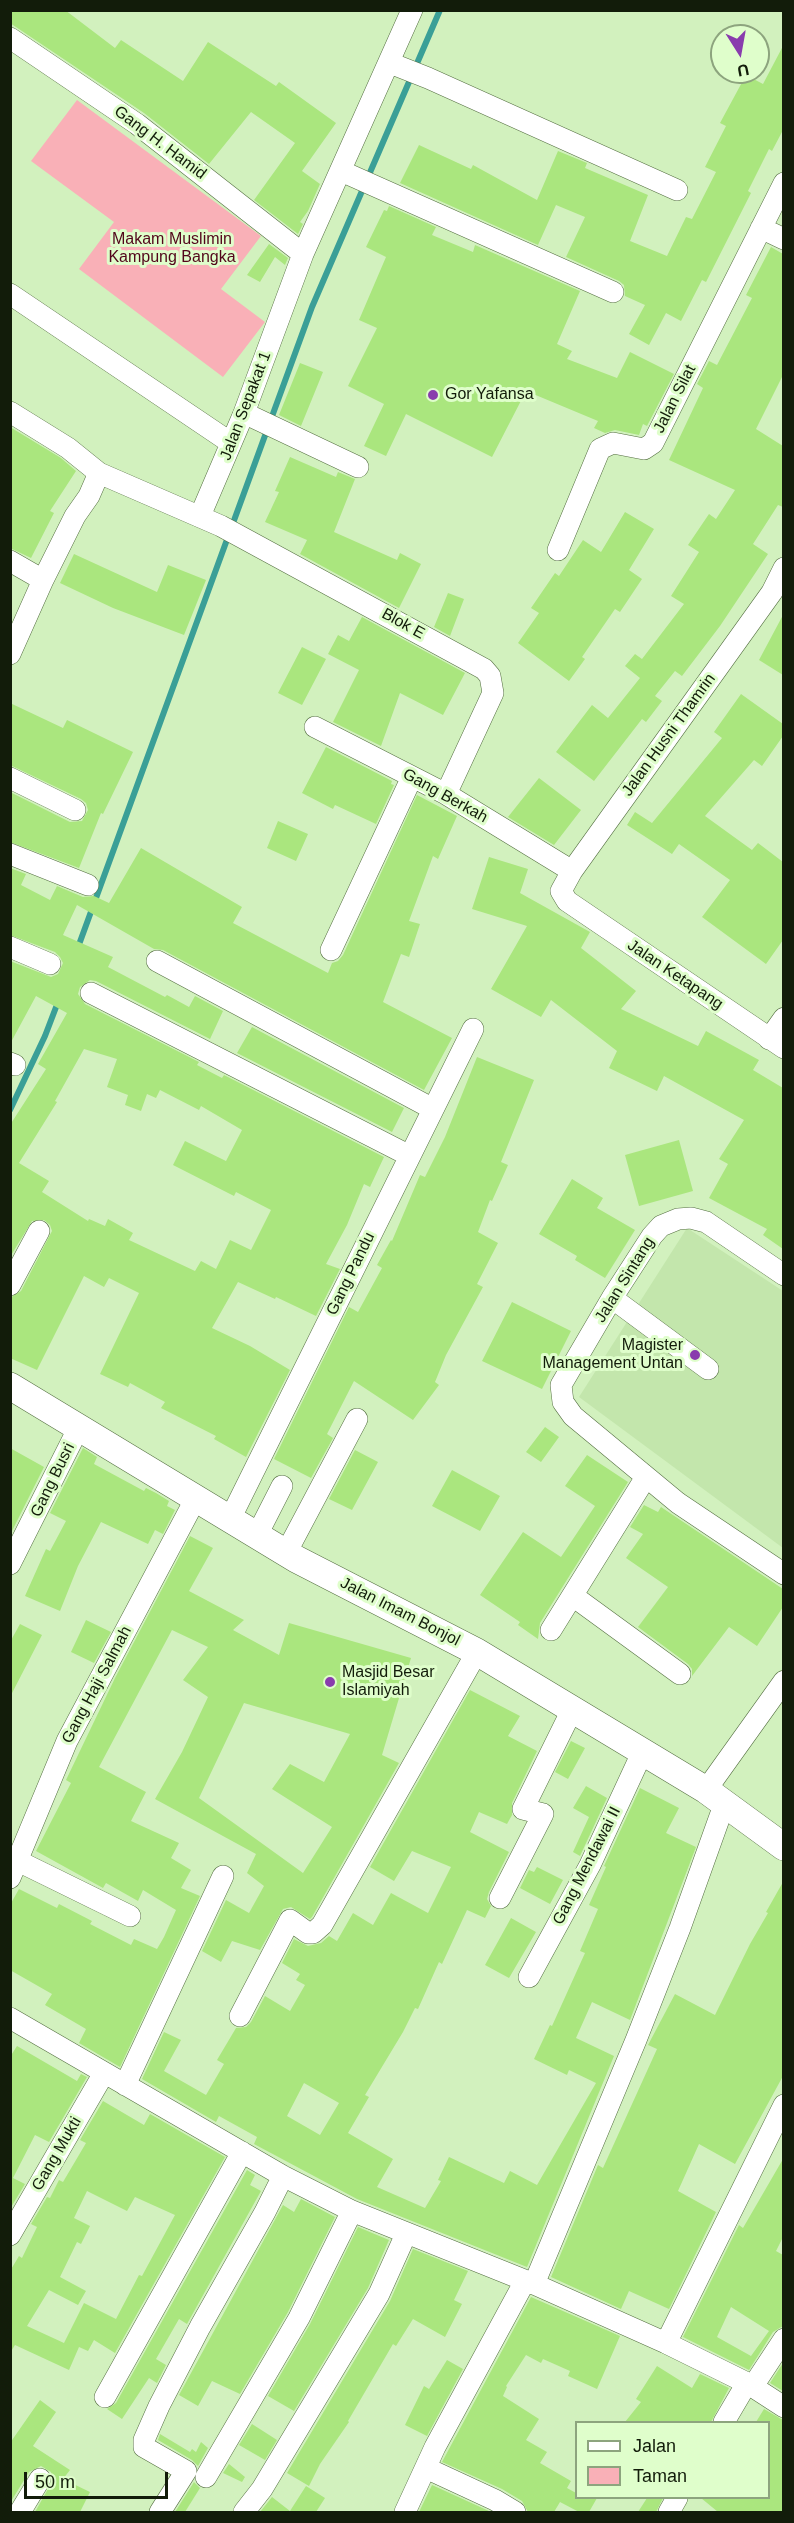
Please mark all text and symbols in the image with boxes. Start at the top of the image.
north arrow [710,24,770,84]
text: U [736,61,750,80]
street label: Gang H. Hamid [110,102,210,184]
park label: Makam Muslimin Kampung Bangka [108,230,236,268]
street label: Jalan Sepakat 1 [216,349,276,463]
street label: Jalan Silat [650,362,700,436]
place label: Gor Yafansa [445,385,534,405]
marker: Gor Yafansa [426,388,440,402]
street label: Blok E [378,604,428,644]
street label: Jalan Husni Thamrin [618,670,720,800]
street label: Gang Berkah [399,765,491,827]
street label: Jalan Ketapang [624,936,726,1014]
street label: Gang Pandu [323,1229,379,1319]
street label: Jalan Sintang [591,1234,659,1326]
place label: Magister Management Untan [542,1336,683,1374]
marker: Magister Management Untan [688,1348,702,1362]
street label: Gang Busri [27,1440,79,1520]
street label: Jalan Imam Bonjol [337,1574,463,1650]
street label: Gang Haji Salmah [58,1623,136,1747]
place label: Masjid Besar Islamiyah [342,1663,434,1701]
marker: Masjid Besar Islamiyah [323,1675,337,1689]
street label: Gang Mendawai II [549,1804,625,1928]
street label: Gang Mukti [28,2114,86,2194]
legend [575,2421,770,2499]
text: Jalan [633,2436,676,2456]
scale bar [27,2460,171,2498]
text: Taman [633,2466,687,2486]
text: 50 m [35,2472,75,2492]

